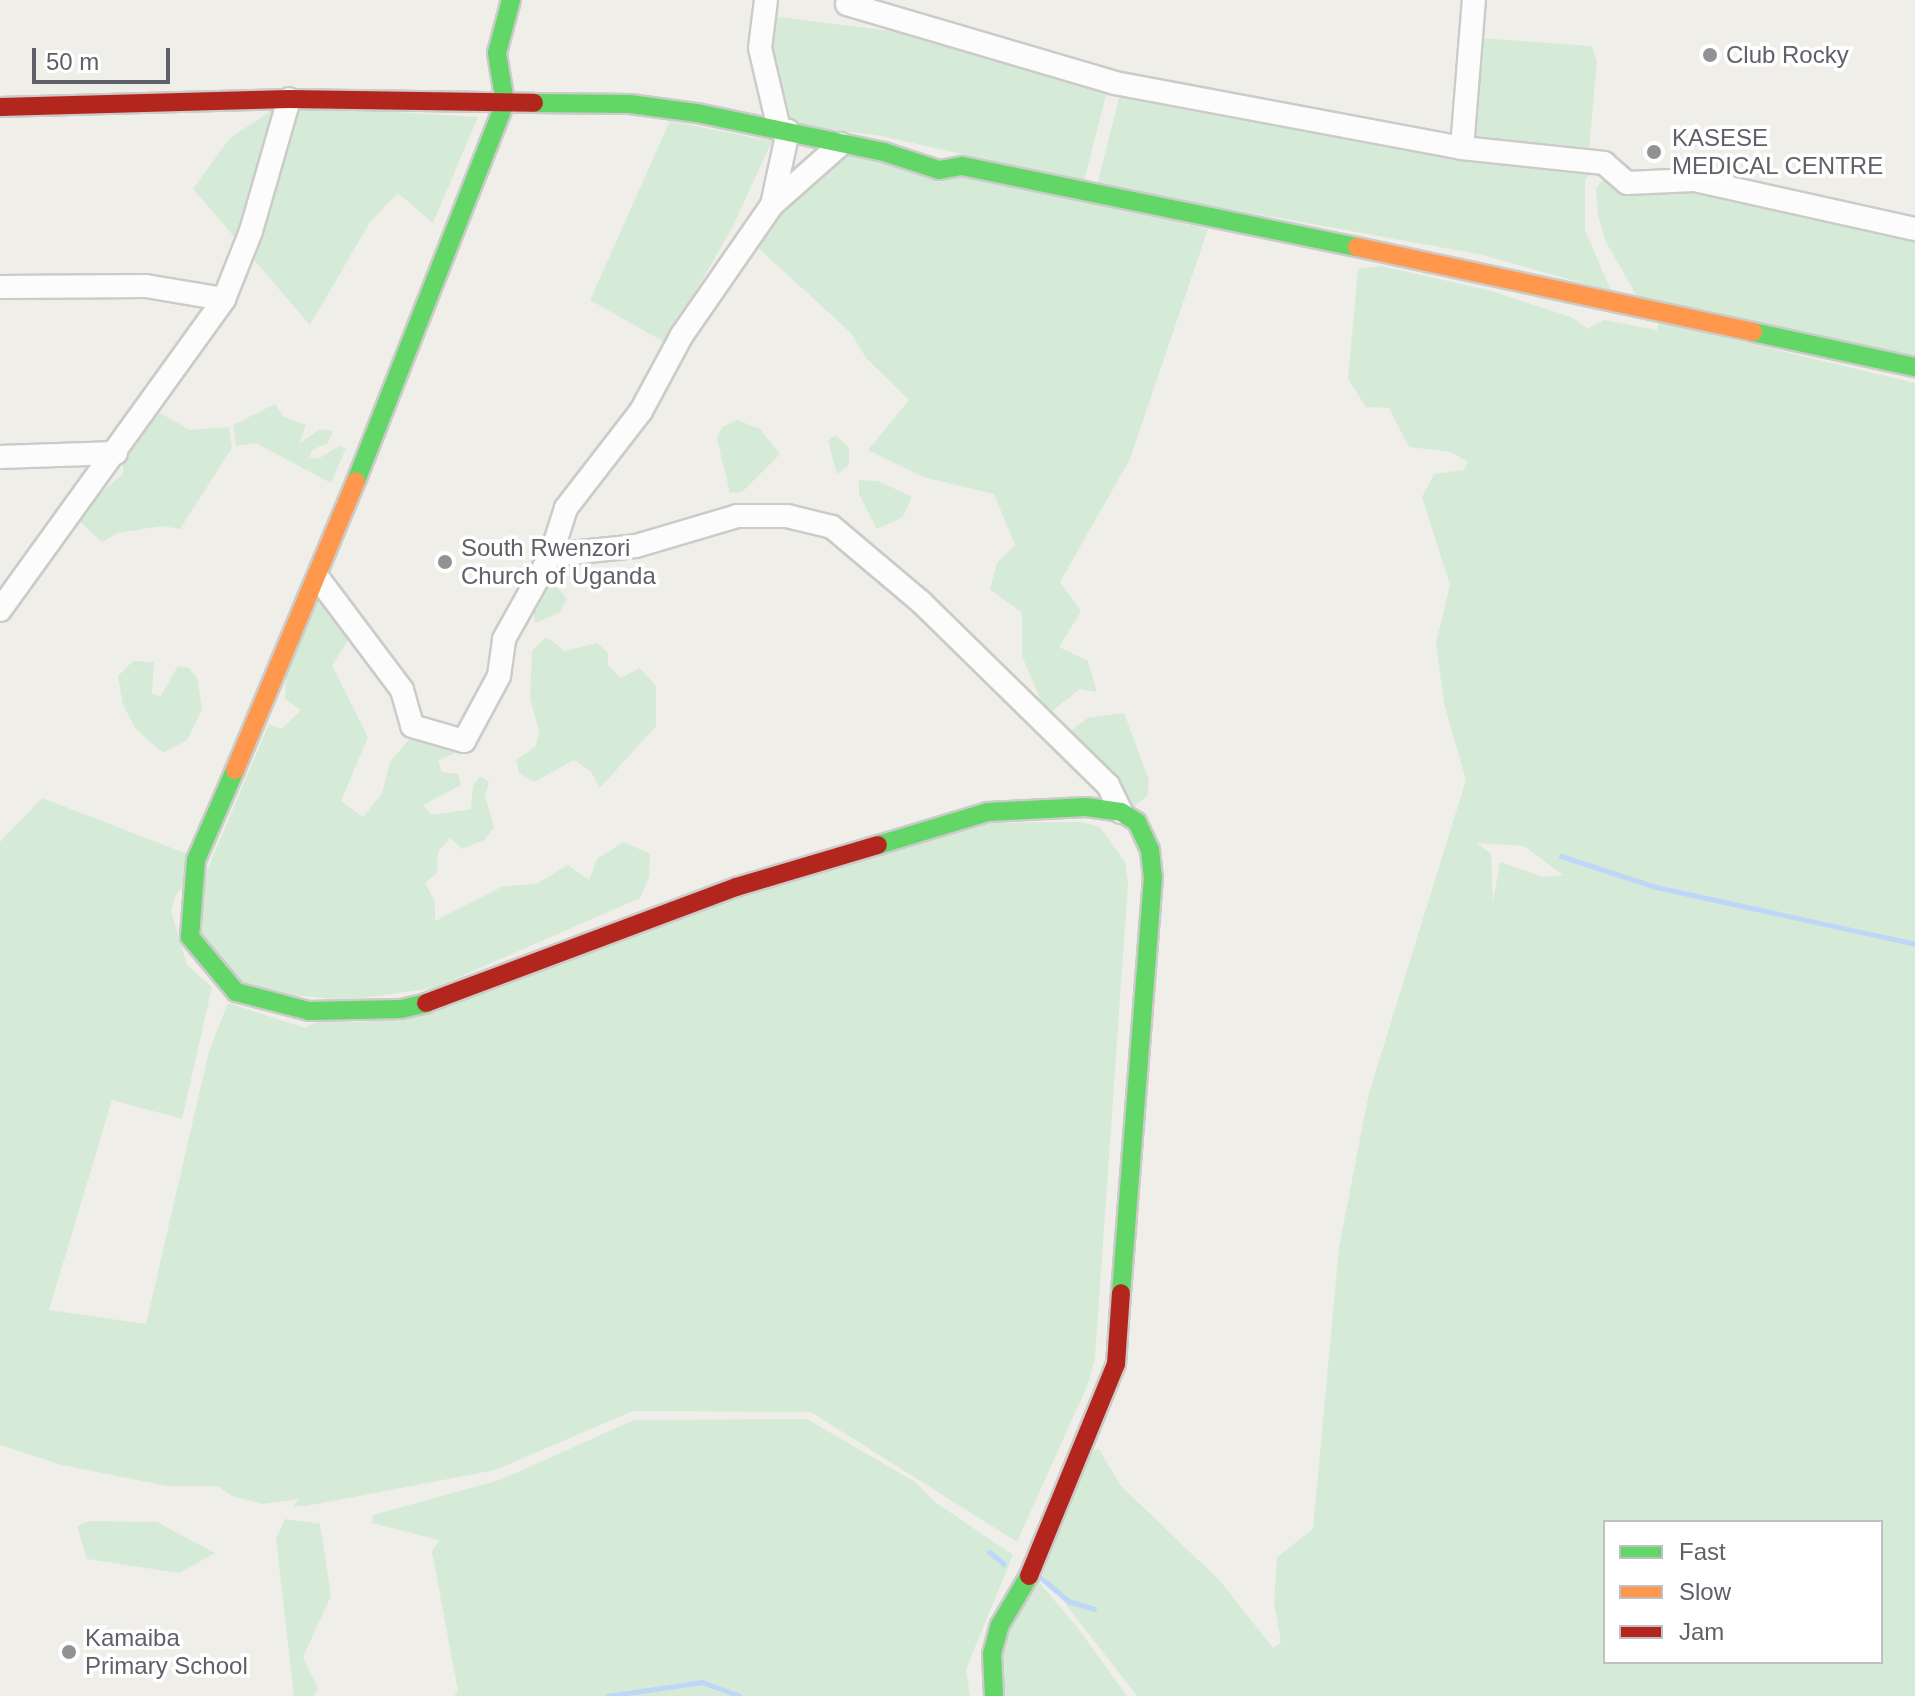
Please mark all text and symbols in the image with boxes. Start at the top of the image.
scale bar [36,32,174,82]
place label: Club Rocky [1726,41,1849,69]
marker: Club Rocky [1701,46,1719,64]
text: 50 m [46,48,99,75]
place label: KASESE MEDICAL CENTRE [1672,124,1884,180]
marker: KASESE MEDICAL CENTRE [1643,141,1665,163]
place label: South Rwenzori Church of Uganda [461,534,656,590]
marker: South Rwenzori Church of Uganda [436,553,454,571]
legend [1603,1520,1883,1664]
text: Fast [1679,1538,1726,1565]
text: Slow [1679,1578,1731,1605]
text: Jam [1679,1618,1724,1645]
place label: Kamaiba Primary School [85,1624,248,1680]
marker: Kamaiba Primary School [60,1643,78,1661]

